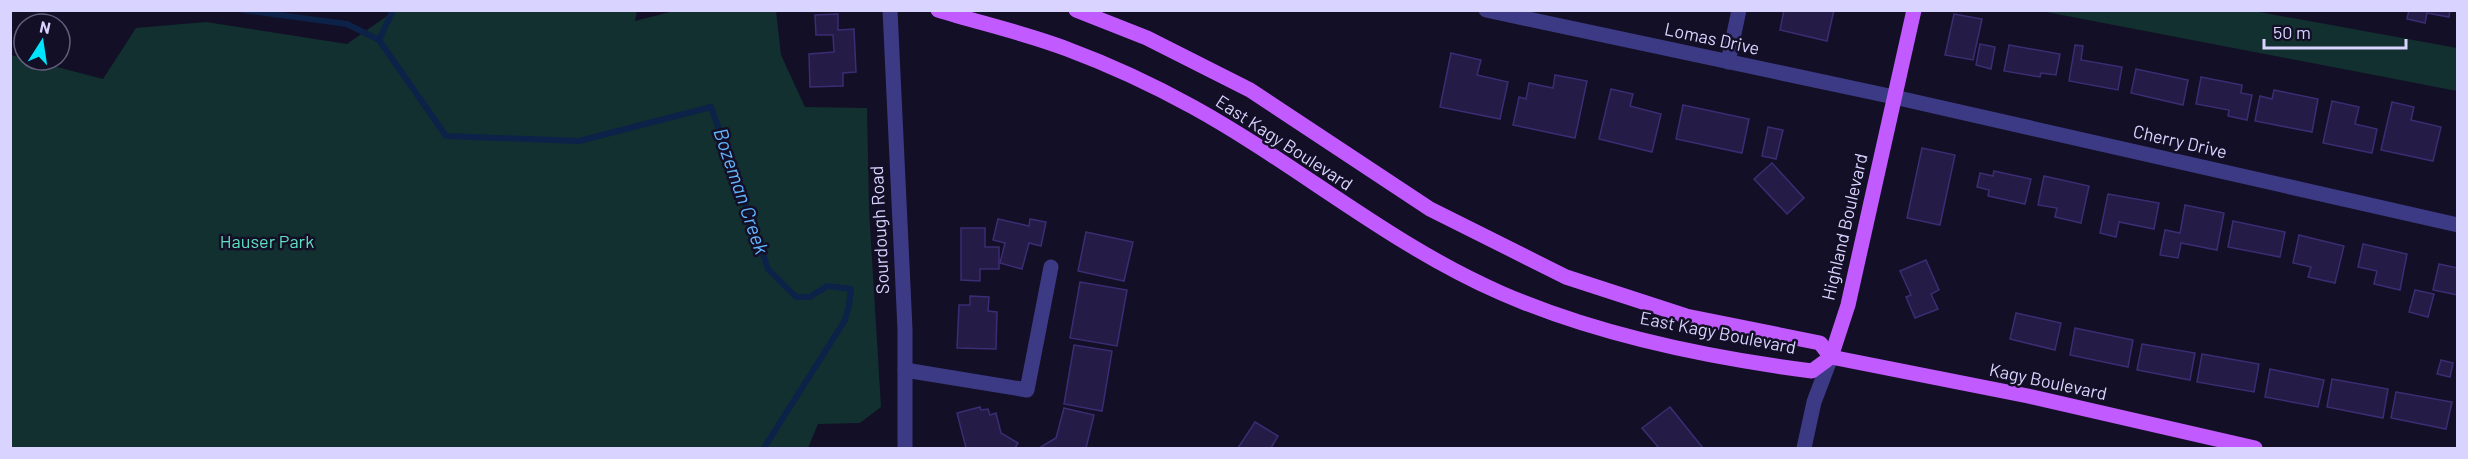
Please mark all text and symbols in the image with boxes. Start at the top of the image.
north arrow [12,12,72,72]
scale bar [2264,12,2406,50]
text: N [38,16,52,37]
street label: Lomas Drive [1663,17,1762,59]
text: 50 m [2273,21,2311,43]
street label: East Kagy Boulevard [1212,90,1357,195]
street label: Cherry Drive [2131,120,2229,163]
water label: Bozeman Creek [709,124,775,257]
street label: Highland Boulevard [1816,151,1872,302]
street label: Sourdough Road [865,165,893,295]
park label: Hauser Park [220,230,314,252]
street label: East Kagy Boulevard [1638,306,1798,358]
street label: Kagy Boulevard [1987,358,2109,404]

